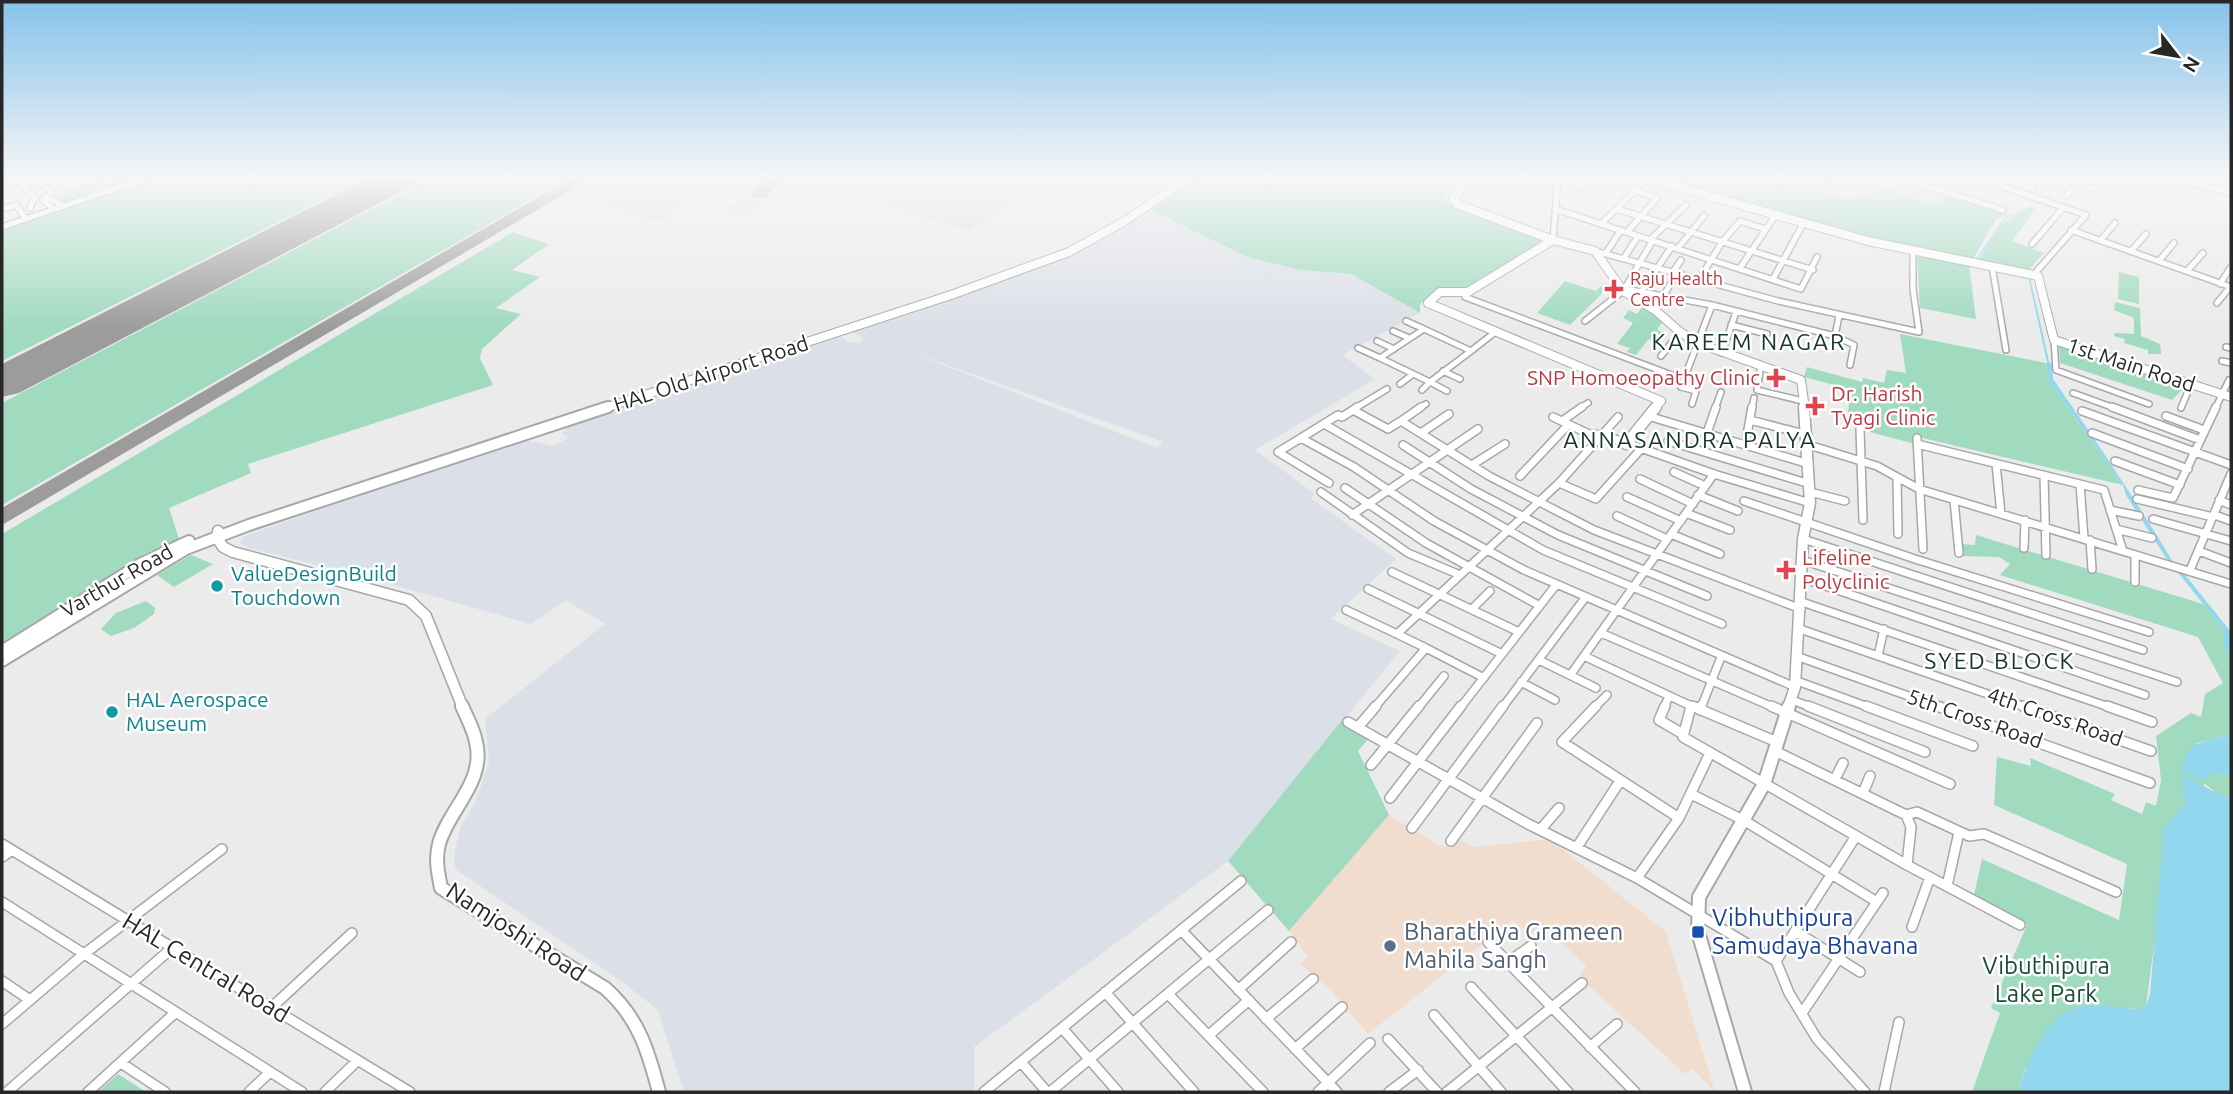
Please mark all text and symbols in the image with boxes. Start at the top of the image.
north arrow [2142,21,2212,91]
text: N [2178,53,2205,77]
place label: Raju Health Centre [1630,268,1723,309]
marker: Raju Health Centre [1604,279,1624,299]
district label: KAREEM NAGAR [1652,329,1846,354]
street label: HAL Old Airport Road [610,330,811,416]
street label: 1st Main Road [2064,332,2198,396]
place label: SNP Homoeopathy Clinic [1527,365,1760,389]
marker: SNP Homoeopathy Clinic [1766,368,1786,388]
place label: Dr. Harish Tyagi Clinic [1831,381,1936,429]
marker: Dr. Harish Tyagi Clinic [1805,396,1825,416]
district label: ANNASANDRA PALYA [1563,427,1817,452]
street label: Varthur Road [56,538,177,622]
place label: Lifeline Polyclinic [1802,545,1890,593]
marker: Lifeline Polyclinic [1776,560,1796,580]
place label: ValueDesignBuild Touchdown [231,561,397,609]
marker: ValueDesignBuild Touchdown [209,578,225,594]
district label: SYED BLOCK [1924,648,2076,673]
street label: 4th Cross Road [1985,682,2126,750]
street label: 5th Cross Road [1905,684,2046,752]
place label: HAL Aerospace Museum [126,687,269,735]
marker: HAL Aerospace Museum [104,704,120,720]
street label: Namjoshi Road [441,876,591,987]
place label: Vibhuthipura Samudaya Bhavana [1712,904,1918,959]
street label: HAL Central Road [118,907,294,1028]
place label: Bharathiya Grameen Mahila Sangh [1404,918,1623,973]
marker: Vibhuthipura Samudaya Bhavana [1690,924,1706,940]
marker: Bharathiya Grameen Mahila Sangh [1382,938,1398,954]
park label: Vibuthipura Lake Park [1982,952,2110,1007]

